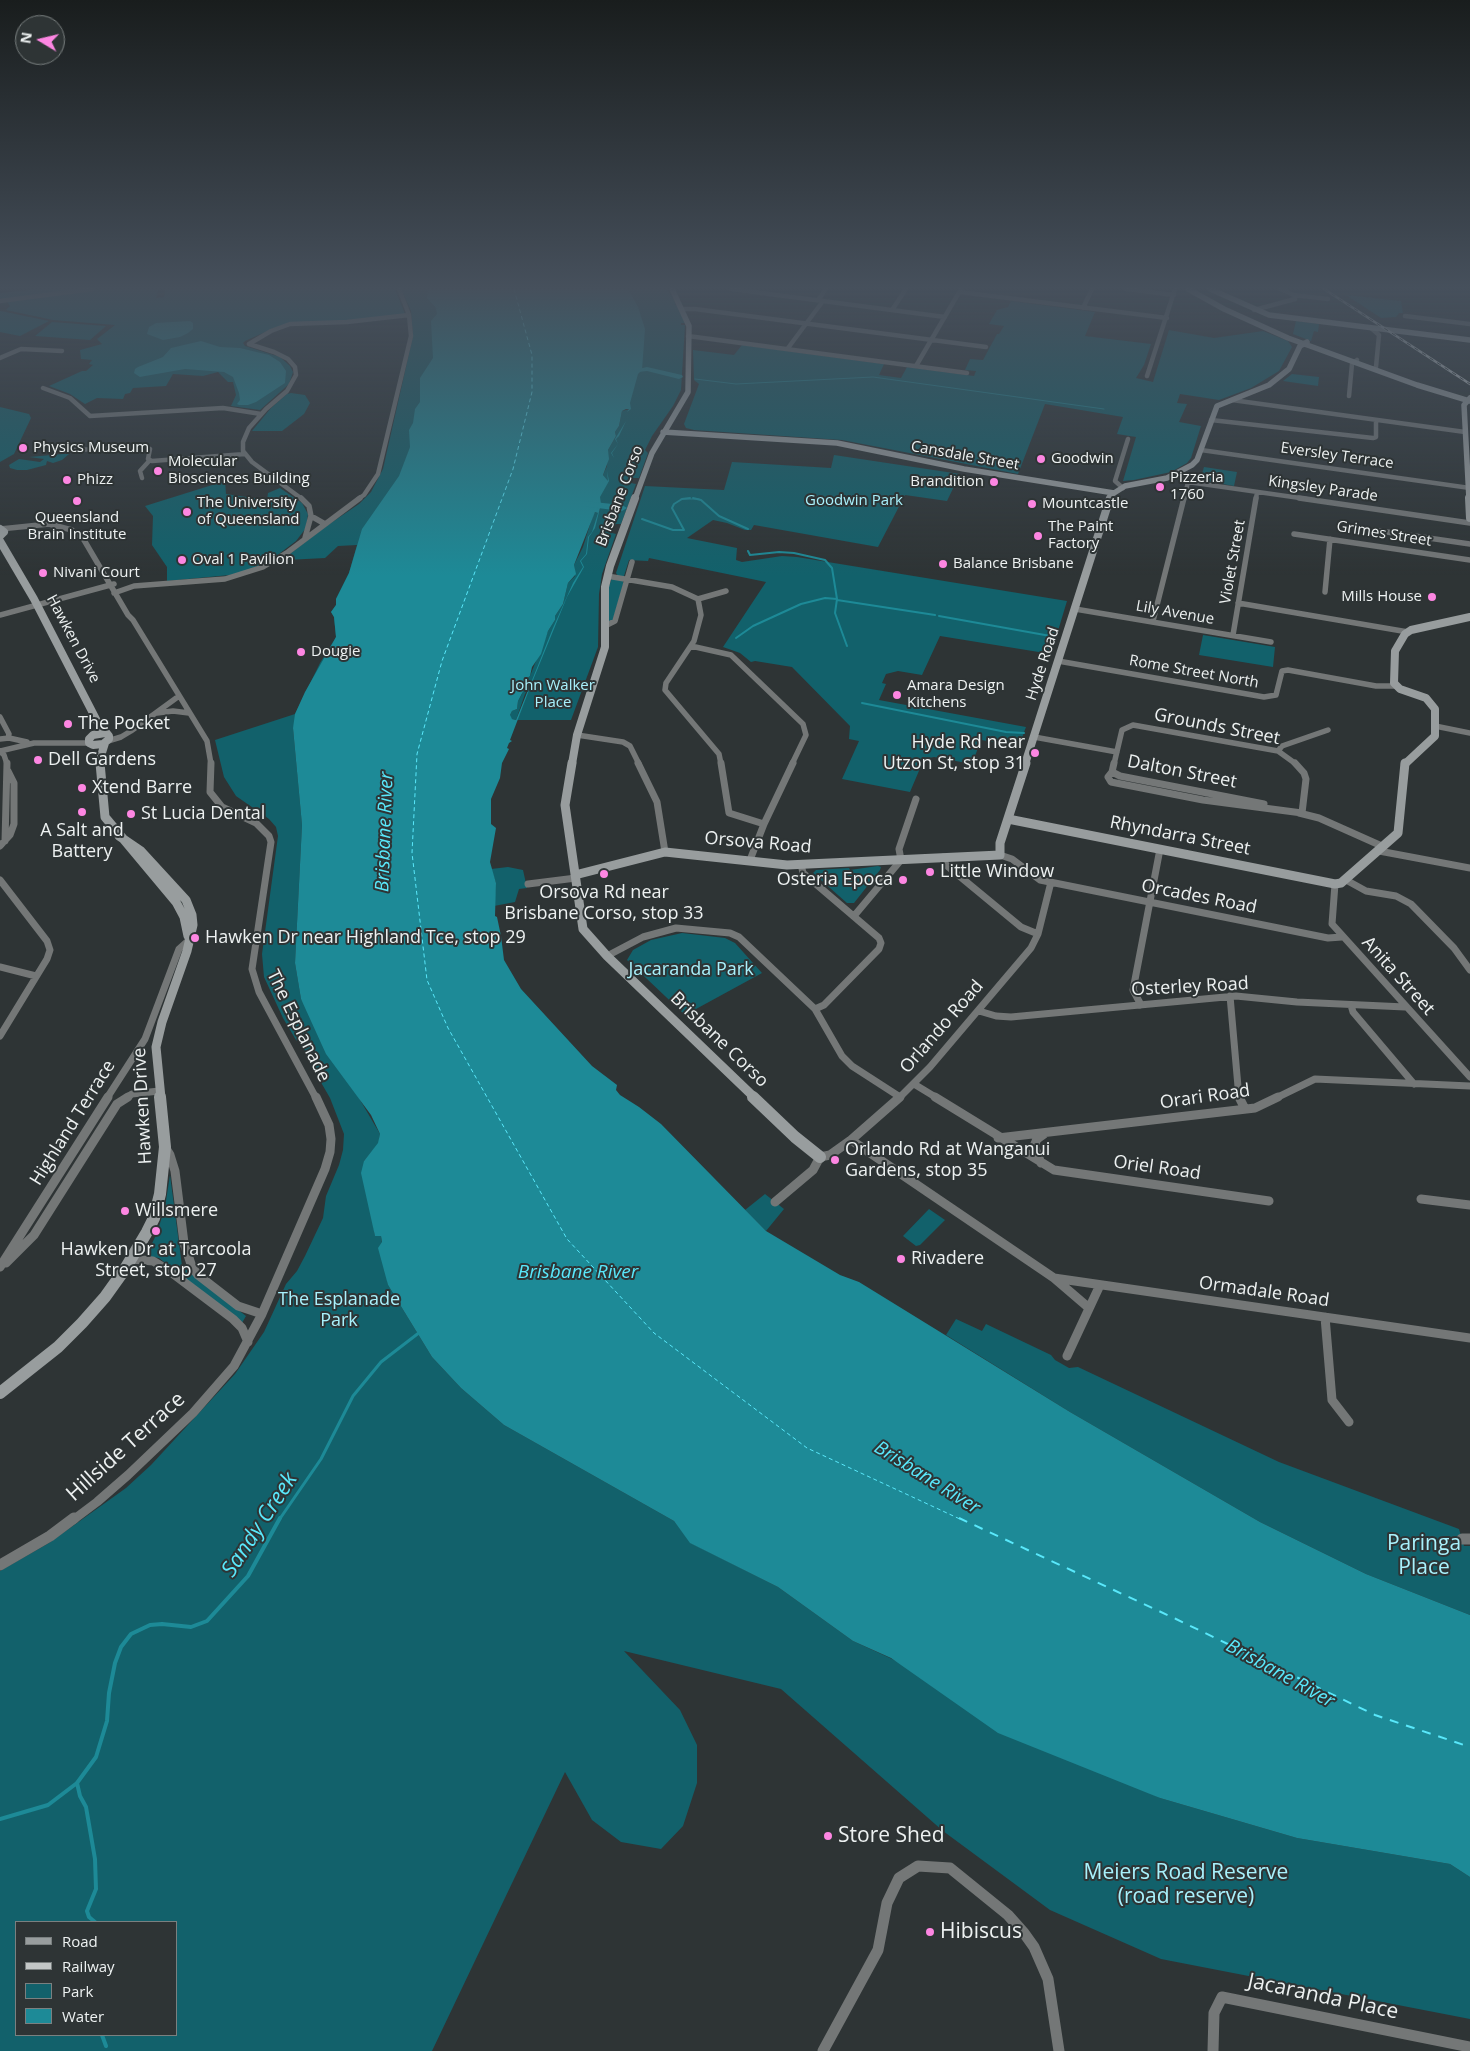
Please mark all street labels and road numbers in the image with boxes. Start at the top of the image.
street label: Cansdale Street [909,438,1021,474]
street label: Eversley Terrace [1279,439,1395,473]
street label: Brisbane Corso [593,443,647,549]
street label: Kingsley Parade [1267,472,1379,506]
street label: Grimes Street [1335,518,1433,550]
street label: Violet Street [1217,519,1249,605]
street label: Hawken Drive [42,592,104,686]
street label: Lily Avenue [1135,597,1215,629]
street label: Hyde Road [1023,625,1063,703]
street label: Rome Street North [1128,652,1260,692]
street label: Grounds Street [1152,704,1282,750]
street label: Dalton Street [1126,751,1238,793]
street label: Rhyndarra Street [1108,812,1252,860]
street label: Orsova Road [704,828,812,858]
street label: Orcades Road [1139,875,1259,919]
street label: Anita Street [1357,932,1439,1020]
street label: The Esplanade [262,966,334,1086]
street label: Osterley Road [1131,973,1249,1001]
street label: Orlando Road [896,976,988,1078]
street label: Brisbane Corso [666,988,772,1092]
street label: Hawken Drive [129,1047,157,1165]
street label: Highland Terrace [26,1056,120,1190]
street label: Orari Road [1158,1080,1252,1114]
street label: Oriel Road [1112,1151,1202,1185]
street label: Ormadale Road [1197,1272,1331,1312]
street label: Hillside Terrace [62,1387,190,1507]
street label: Jacaranda Place [1245,1969,1401,2025]

